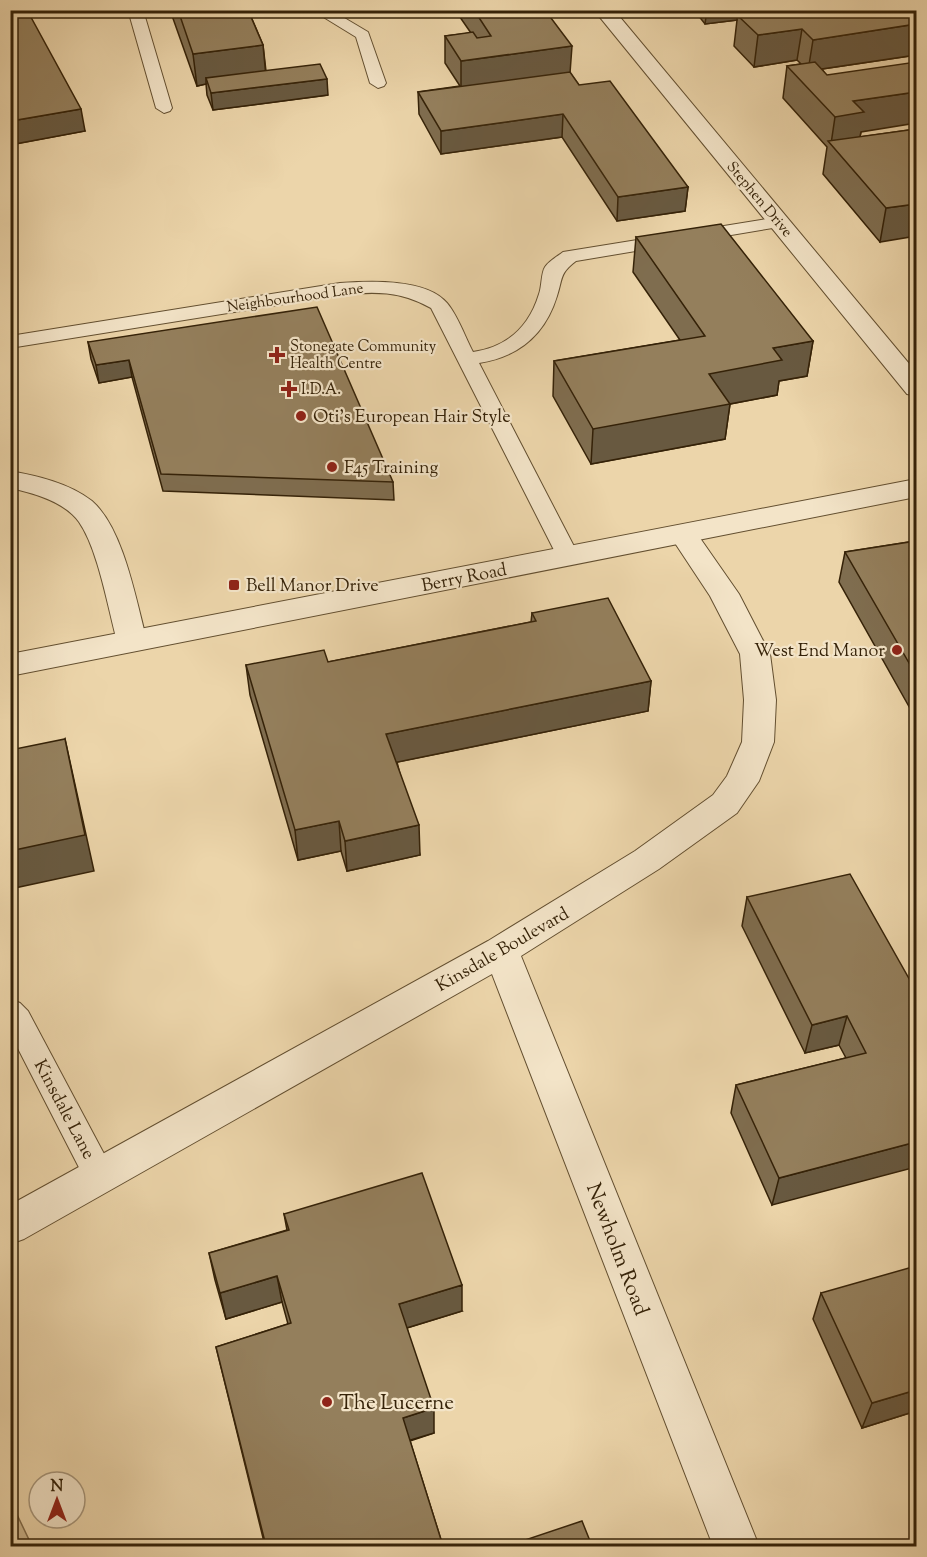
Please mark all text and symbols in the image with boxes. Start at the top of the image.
street label: Stephen Drive [721,158,797,242]
street label: Neighbourhood Lane [225,278,365,318]
place label: Stonegate Community Health Centre [290,337,437,375]
marker: Stonegate Community Health Centre [268,346,286,364]
place label: I.D.A. [301,380,341,401]
marker: I.D.A. [282,382,296,396]
place label: Oti's European Hair Style [313,405,511,431]
marker: Oti's European Hair Style [294,409,308,423]
place label: F45 Training [344,456,438,482]
marker: F45 Training [325,460,339,474]
street label: Berry Road [419,558,509,600]
place label: Bell Manor Drive [246,574,379,600]
marker: Bell Manor Drive [227,578,241,592]
place label: West End Manor [754,639,885,665]
marker: West End Manor [890,643,904,657]
street label: Kinsdale Boulevard [431,902,575,1000]
street label: Kinsdale Lane [26,1056,100,1164]
street label: Newholm Road [577,1179,655,1321]
place label: The Lucerne [339,1389,454,1419]
marker: The Lucerne [320,1395,334,1409]
north arrow [27,1470,87,1530]
text: N [51,1476,64,1499]

